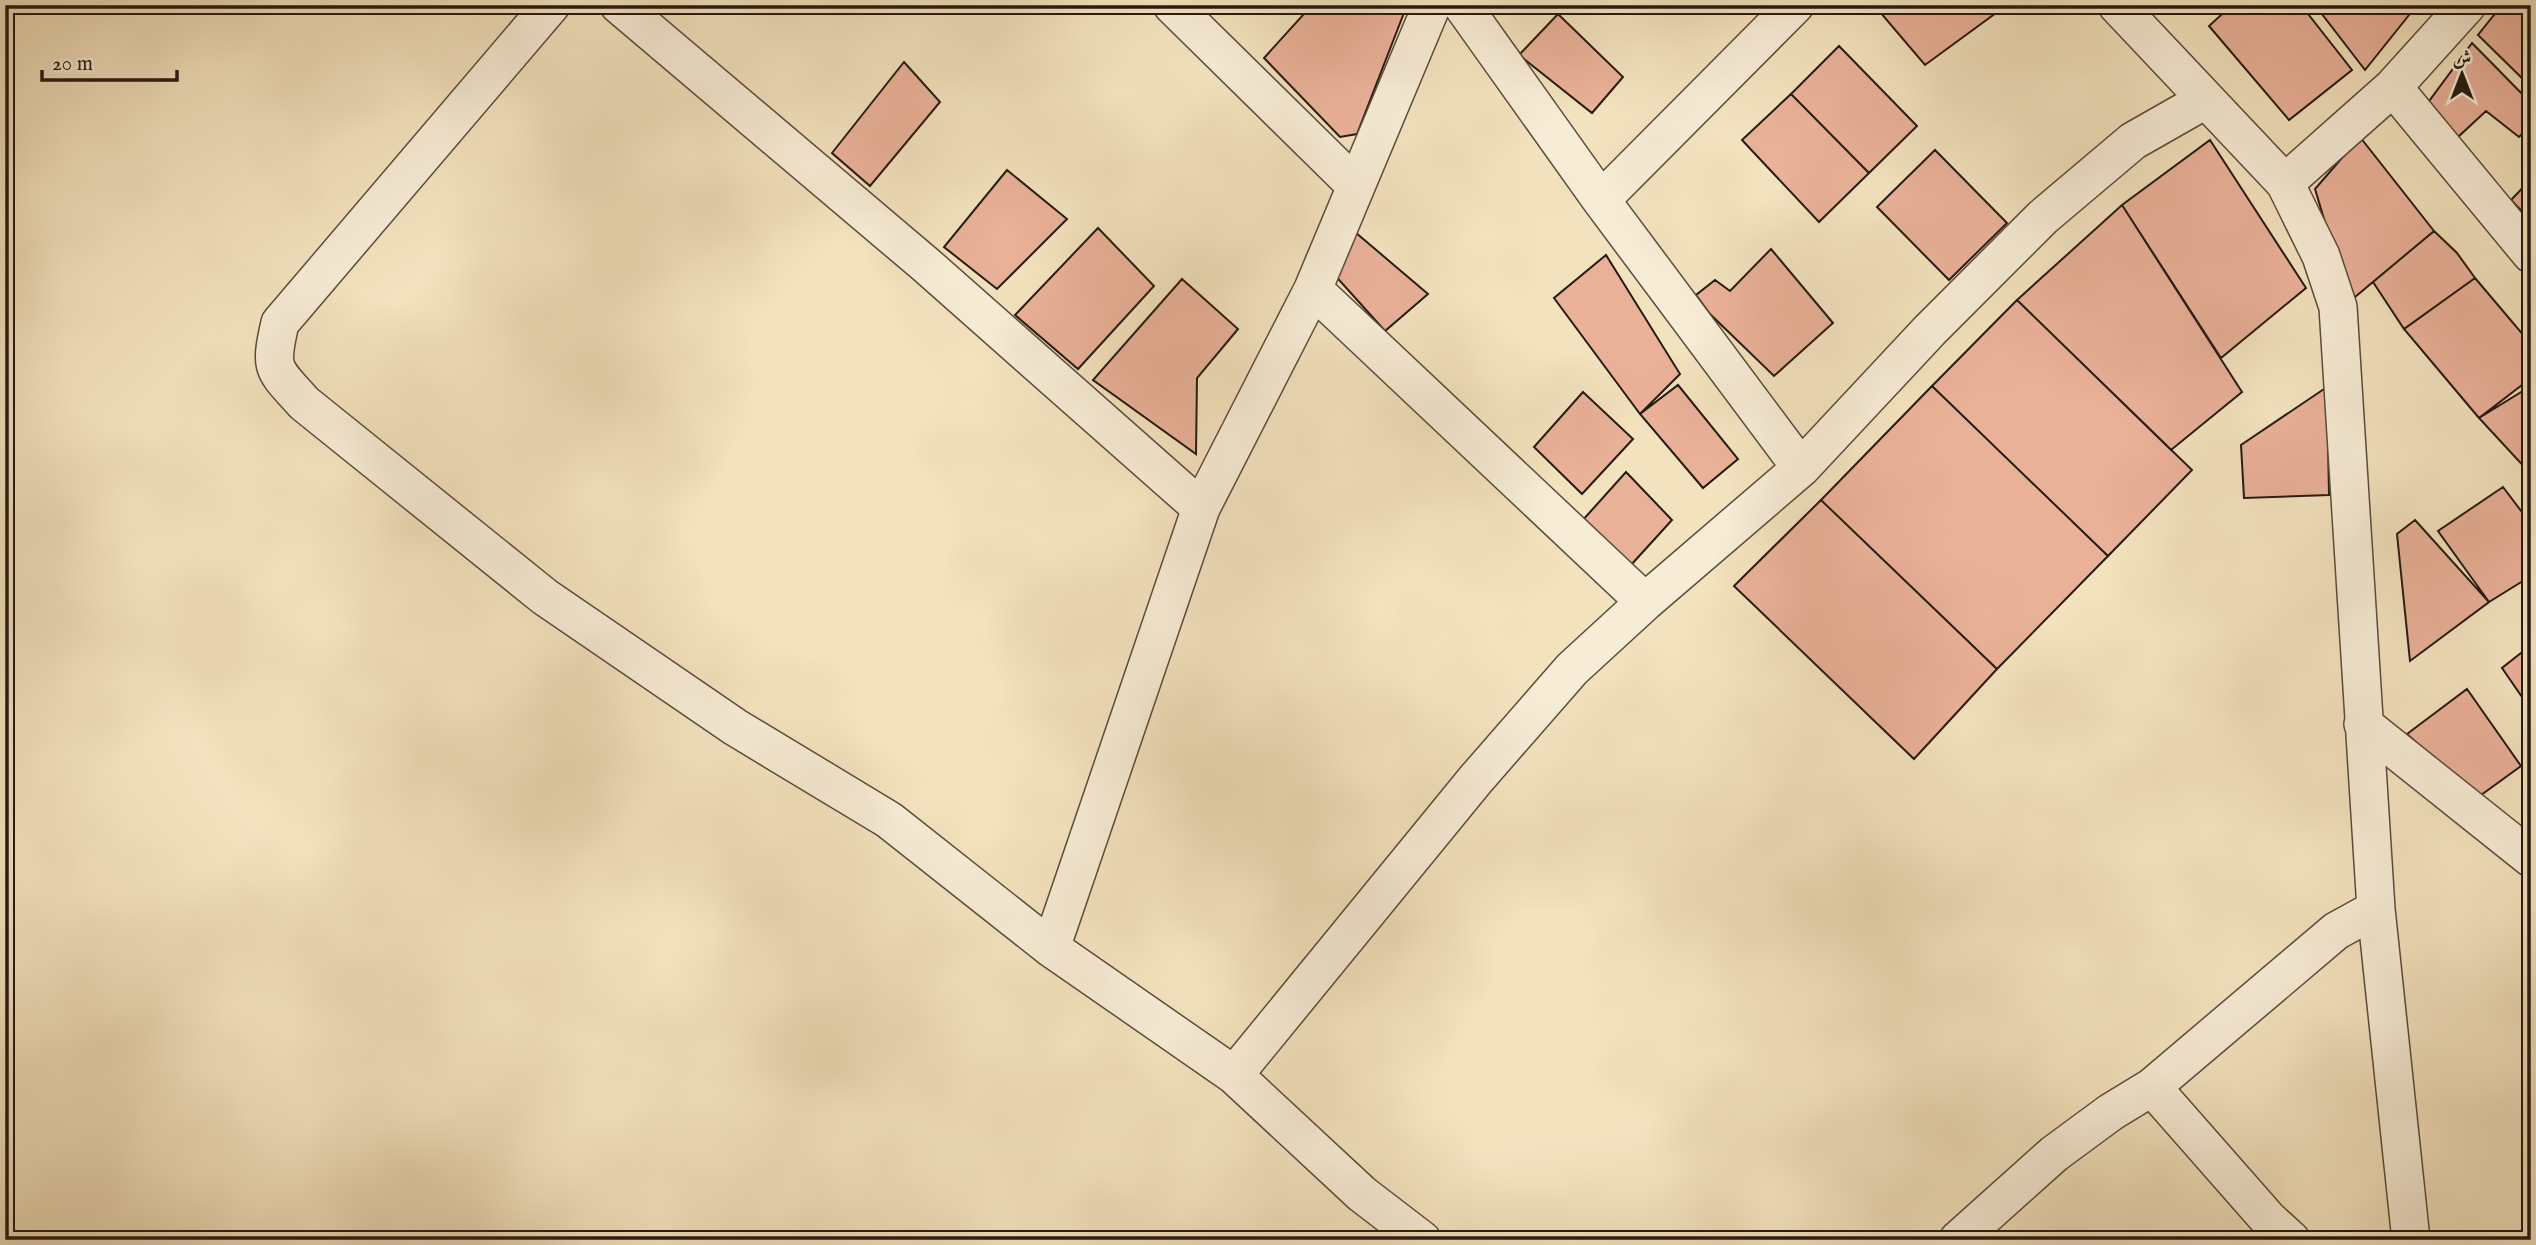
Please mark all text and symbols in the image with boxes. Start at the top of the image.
scale bar [42,38,177,82]
north arrow [2428,38,2498,108]
text: ش [2453,47,2471,71]
text: 20 m [52,51,93,78]

